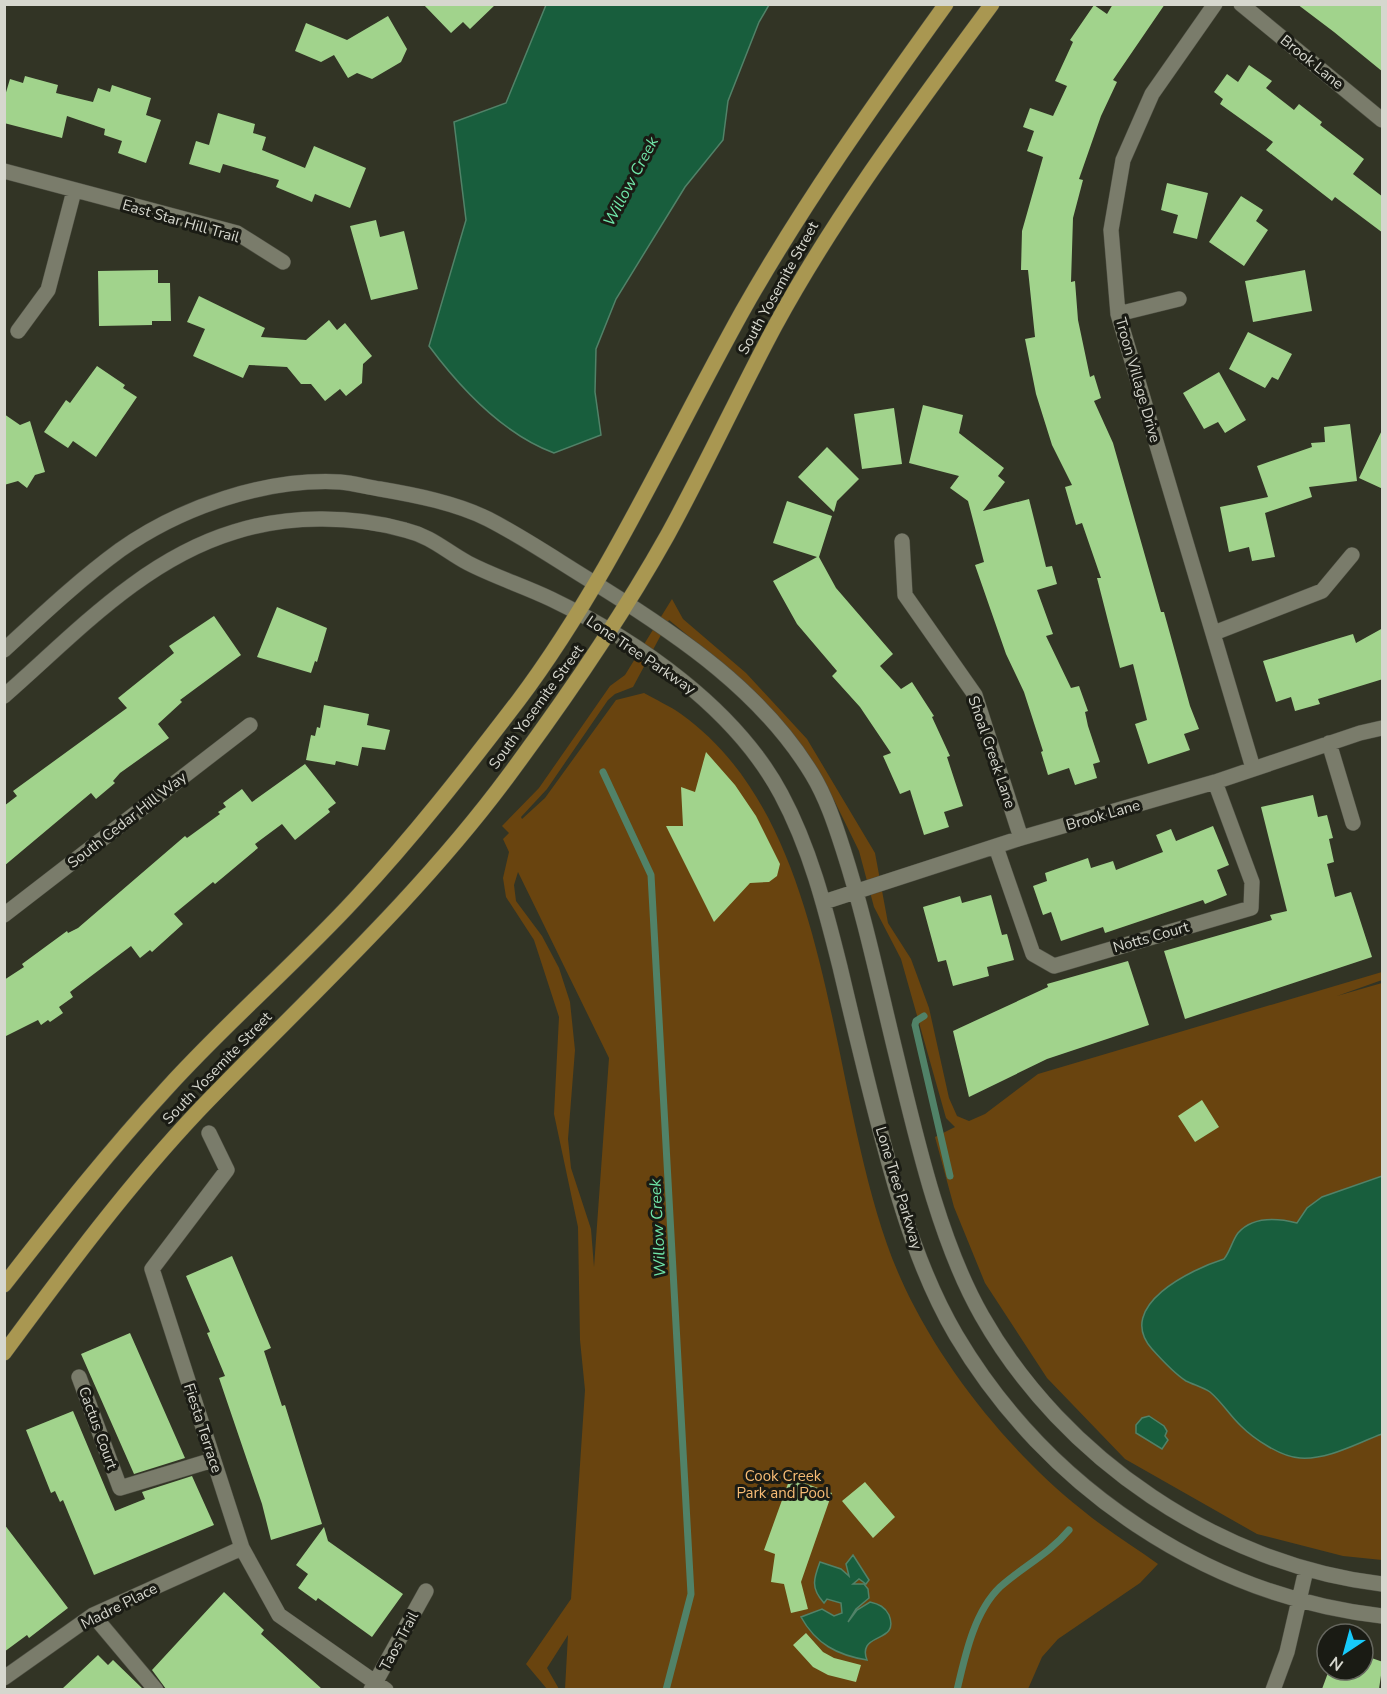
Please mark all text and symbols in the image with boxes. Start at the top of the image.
street label: Brook Lane [1276,30,1348,94]
water label: Willow Creek [598,132,664,230]
street label: East Star Hill Trail [120,195,243,247]
street label: South Yosemite Street [733,217,823,358]
street label: Troon Village Drive [1111,315,1165,445]
street label: Lone Tree Parkway [583,611,700,699]
street label: South Yosemite Street [484,640,588,773]
street label: Shoal Creek Lane [963,693,1021,811]
street label: South Cedar Hill Way [63,767,191,873]
street label: Brook Lane [1064,795,1142,835]
street label: Notts Court [1111,916,1192,957]
street label: South Yosemite Street [158,1007,277,1129]
street label: Lone Tree Parkway [871,1124,927,1252]
water label: Willow Creek [644,1177,672,1278]
street label: Fiesta Terrace [179,1381,227,1475]
street label: Cactus Court [74,1384,123,1473]
park label: Cook Creek Park and Pool [736,1466,830,1503]
street label: Madre Place [77,1578,161,1634]
street label: Taos Trail [375,1607,423,1674]
north arrow [1315,1622,1375,1682]
text: N [1325,1651,1348,1676]

